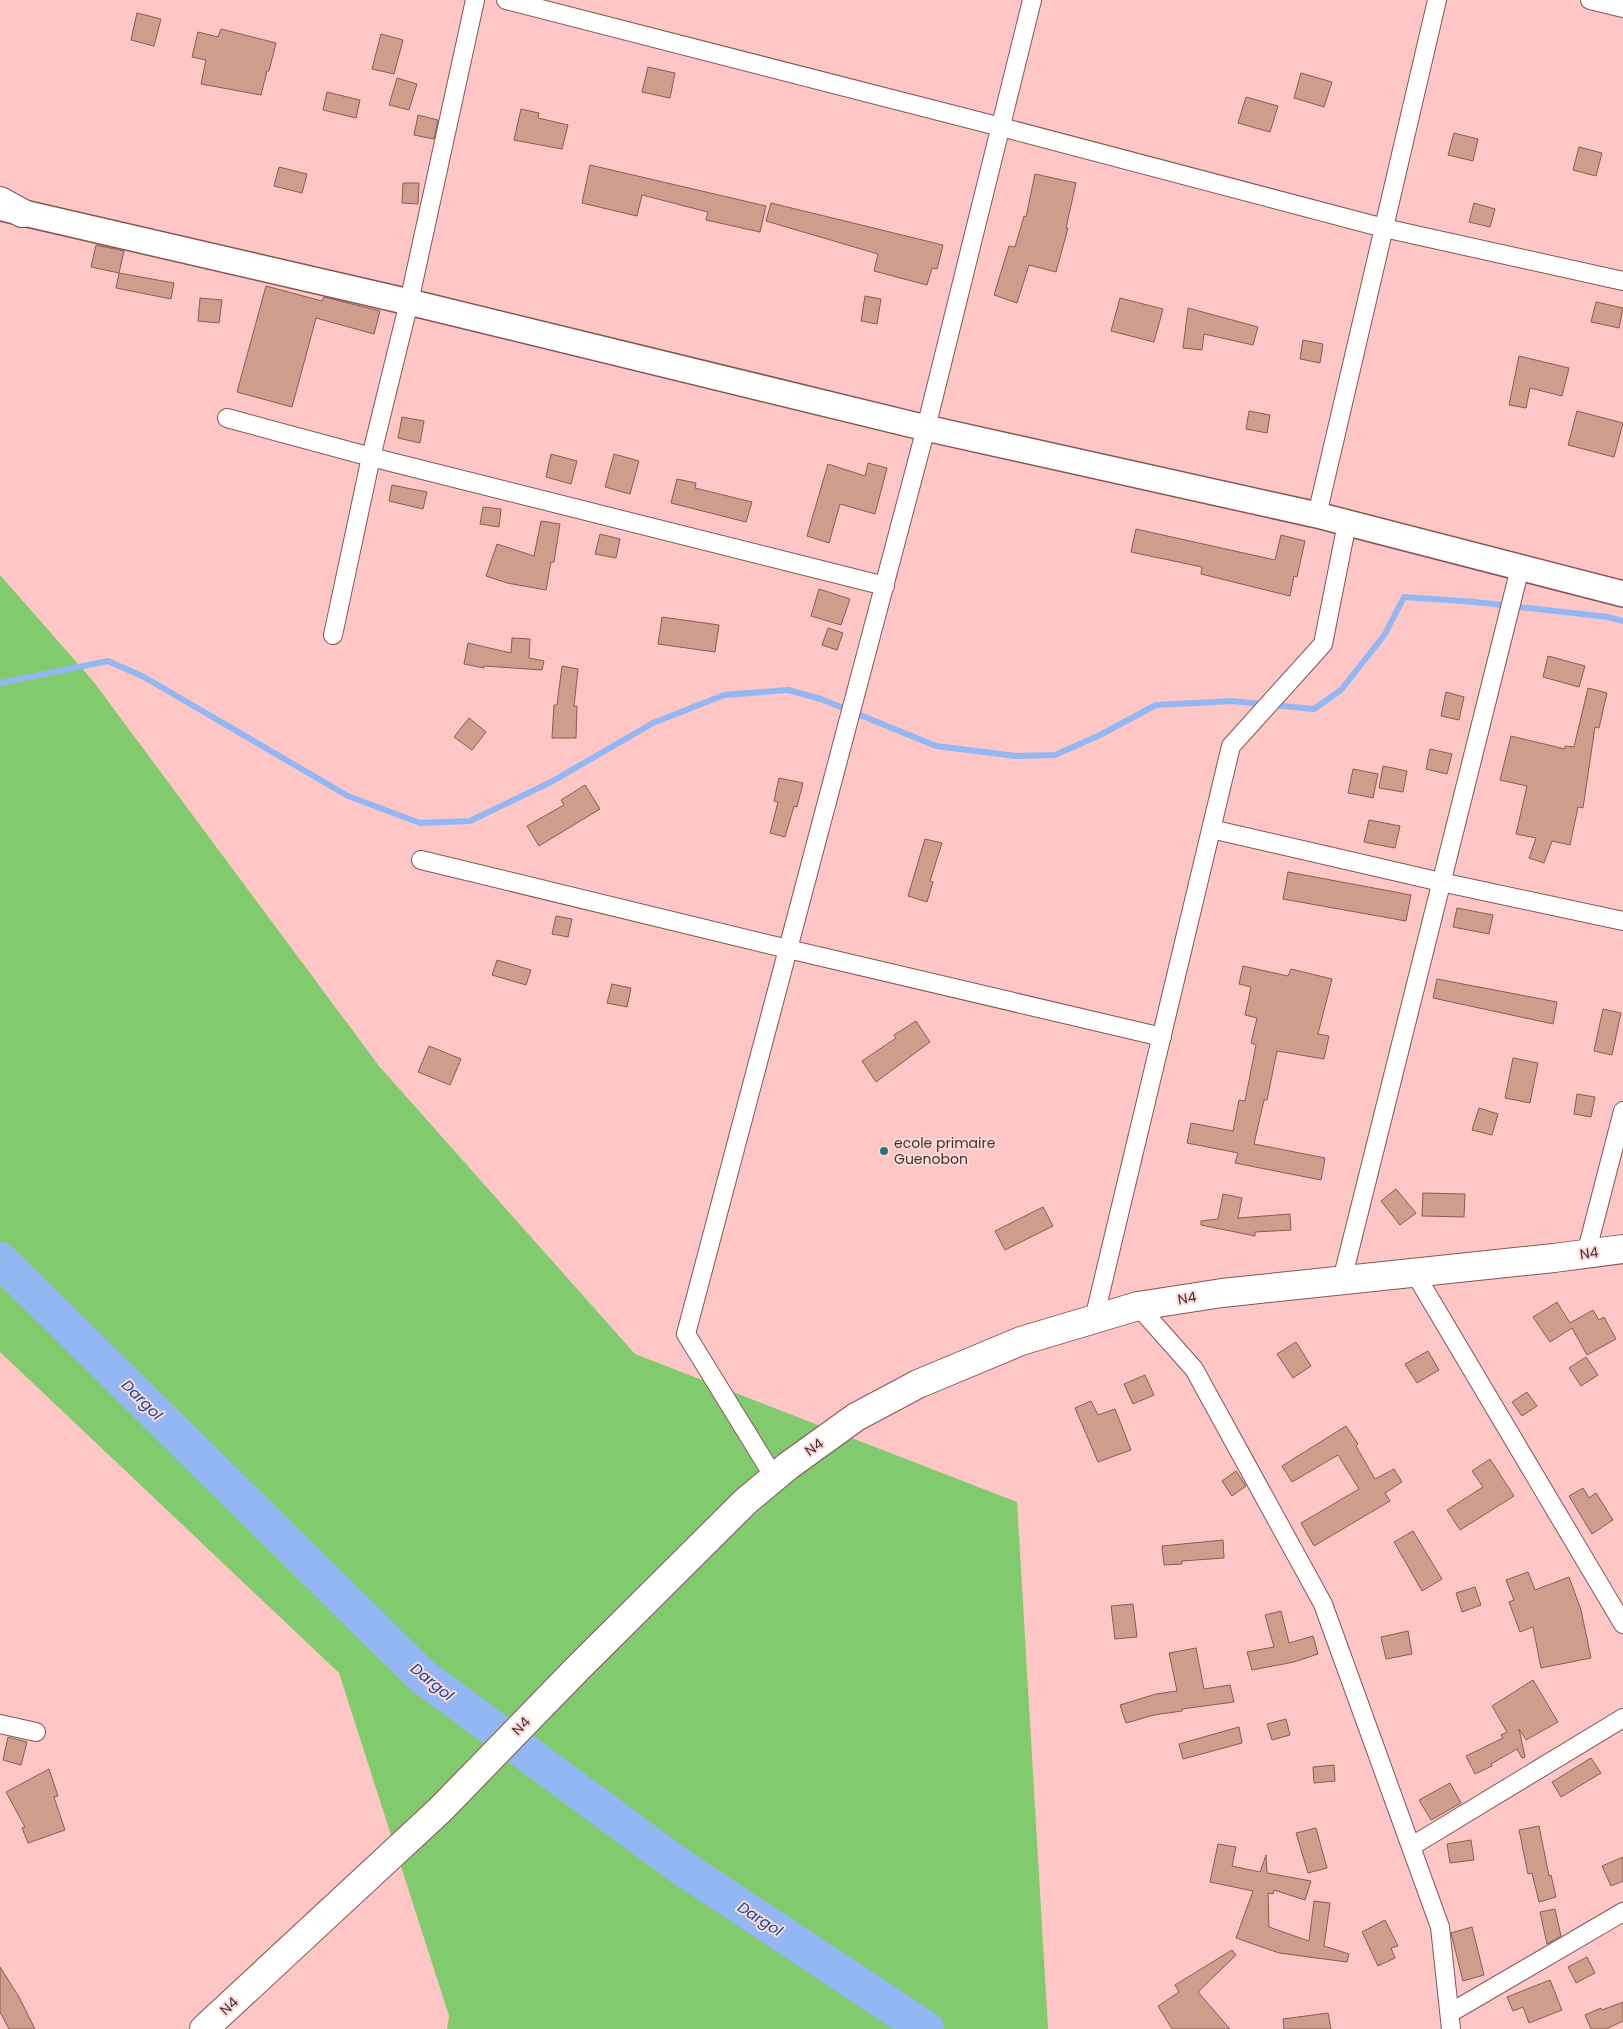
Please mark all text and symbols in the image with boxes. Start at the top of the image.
place label: ecole primaire Guenobon [894,1133,996,1169]
marker: ecole primaire Guenobon [878,1145,890,1157]
street label: N4 [1578,1242,1600,1264]
street label: N4 [1176,1287,1198,1309]
water label: Dargol [117,1375,168,1425]
street label: N4 [801,1433,828,1461]
water label: Dargol [406,1658,458,1706]
street label: N4 [507,1712,535,1740]
water label: Dargol [734,1896,787,1941]
street label: N4 [215,1992,243,2020]

